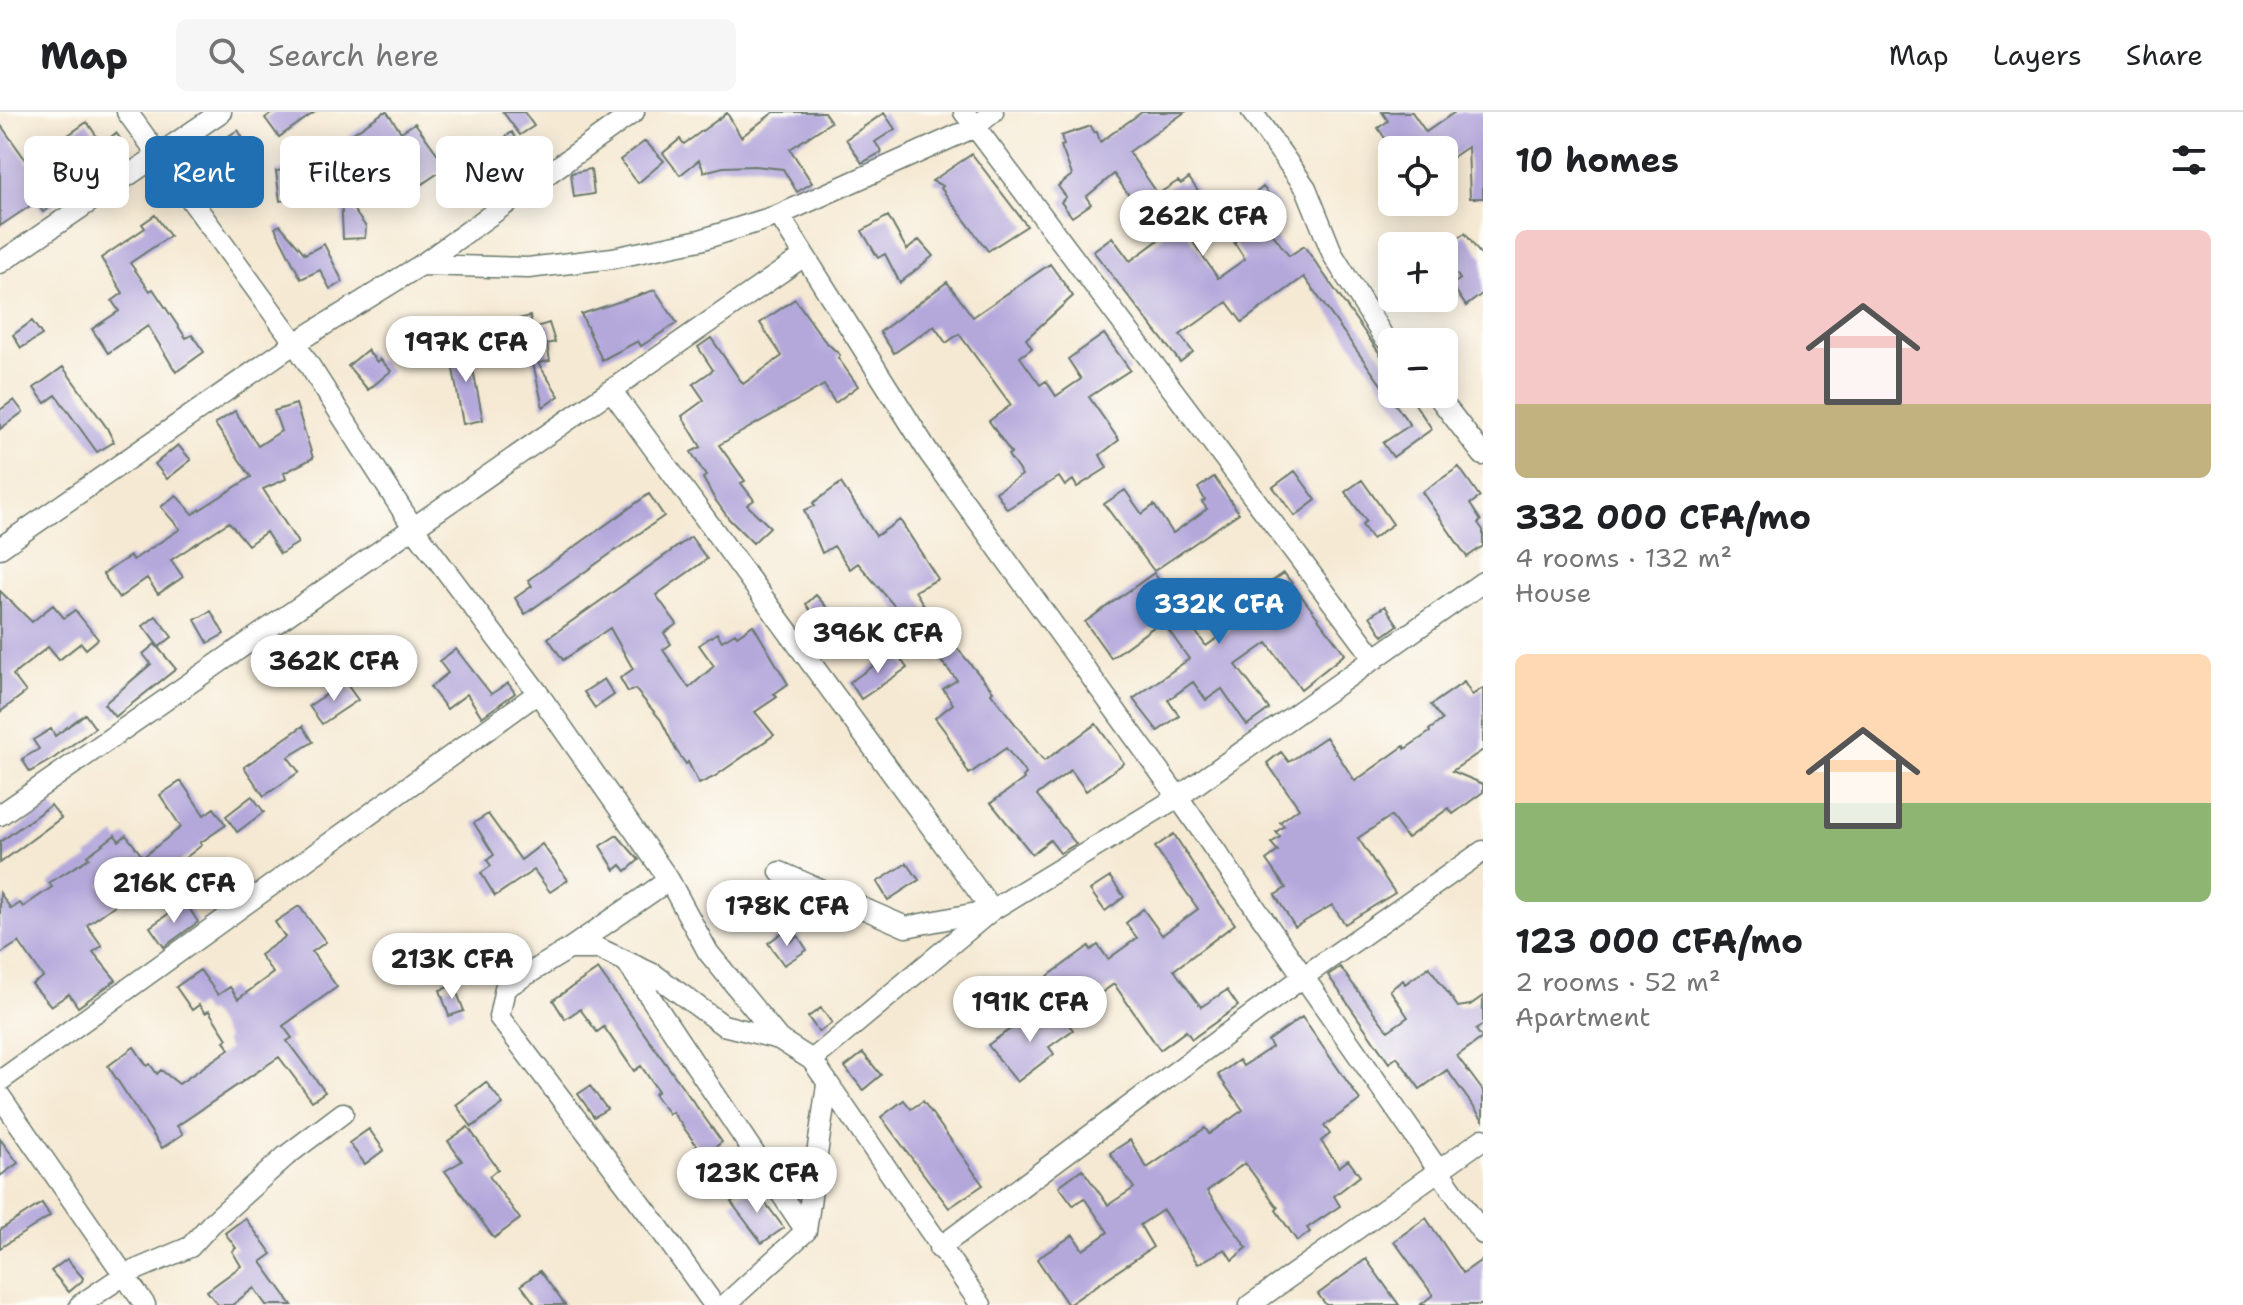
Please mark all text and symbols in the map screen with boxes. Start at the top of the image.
search box [176,19,736,91]
text: Map [40,30,128,81]
icon: search [204,33,248,77]
text: Search here [268,35,439,76]
text: Map [1889,36,1949,74]
text: Layers [1993,36,2082,74]
text: Share [2126,36,2203,74]
chip: Buy [24,136,129,208]
chip: Rent [145,136,264,208]
chip: Filters [280,136,420,208]
chip: New [436,136,553,208]
map controls [1378,136,1458,408]
button: locate [1378,136,1458,216]
text: 10 homes [1515,137,1679,183]
icon: filters [2167,138,2211,182]
pin: 262K CFA [1120,190,1286,258]
text: 262K CFA [1138,198,1268,233]
button: + [1378,232,1458,312]
icon: home [1791,282,1935,426]
pin: 197K CFA [383,316,549,384]
text: 197K CFA [404,324,528,359]
button: − [1378,328,1458,408]
text: 332 000 CFA/mo [1515,494,1811,540]
text: 4 rooms · 132 m² [1515,540,1732,575]
text: House [1515,575,1591,610]
pin: 332K CFA [1136,578,1302,646]
text: 332K CFA [1154,586,1284,621]
pin: 396K CFA [795,607,961,675]
text: 396K CFA [813,615,943,650]
pin: 362K CFA [251,635,417,703]
text: 362K CFA [269,643,399,678]
icon: home [1791,706,1935,850]
pin: 216K CFA [91,857,257,925]
text: 216K CFA [112,865,236,900]
pin: 178K CFA [704,880,870,948]
text: 178K CFA [725,888,849,923]
text: 123 000 CFA/mo [1515,918,1803,964]
pin: 213K CFA [369,933,535,1001]
text: 213K CFA [390,941,514,976]
text: 2 rooms · 52 m² [1515,964,1721,999]
pin: 191K CFA [947,976,1113,1044]
text: 191K CFA [971,984,1089,1019]
text: Apartment [1515,999,1651,1034]
pin: 123K CFA [674,1147,840,1215]
text: 123K CFA [695,1155,819,1190]

